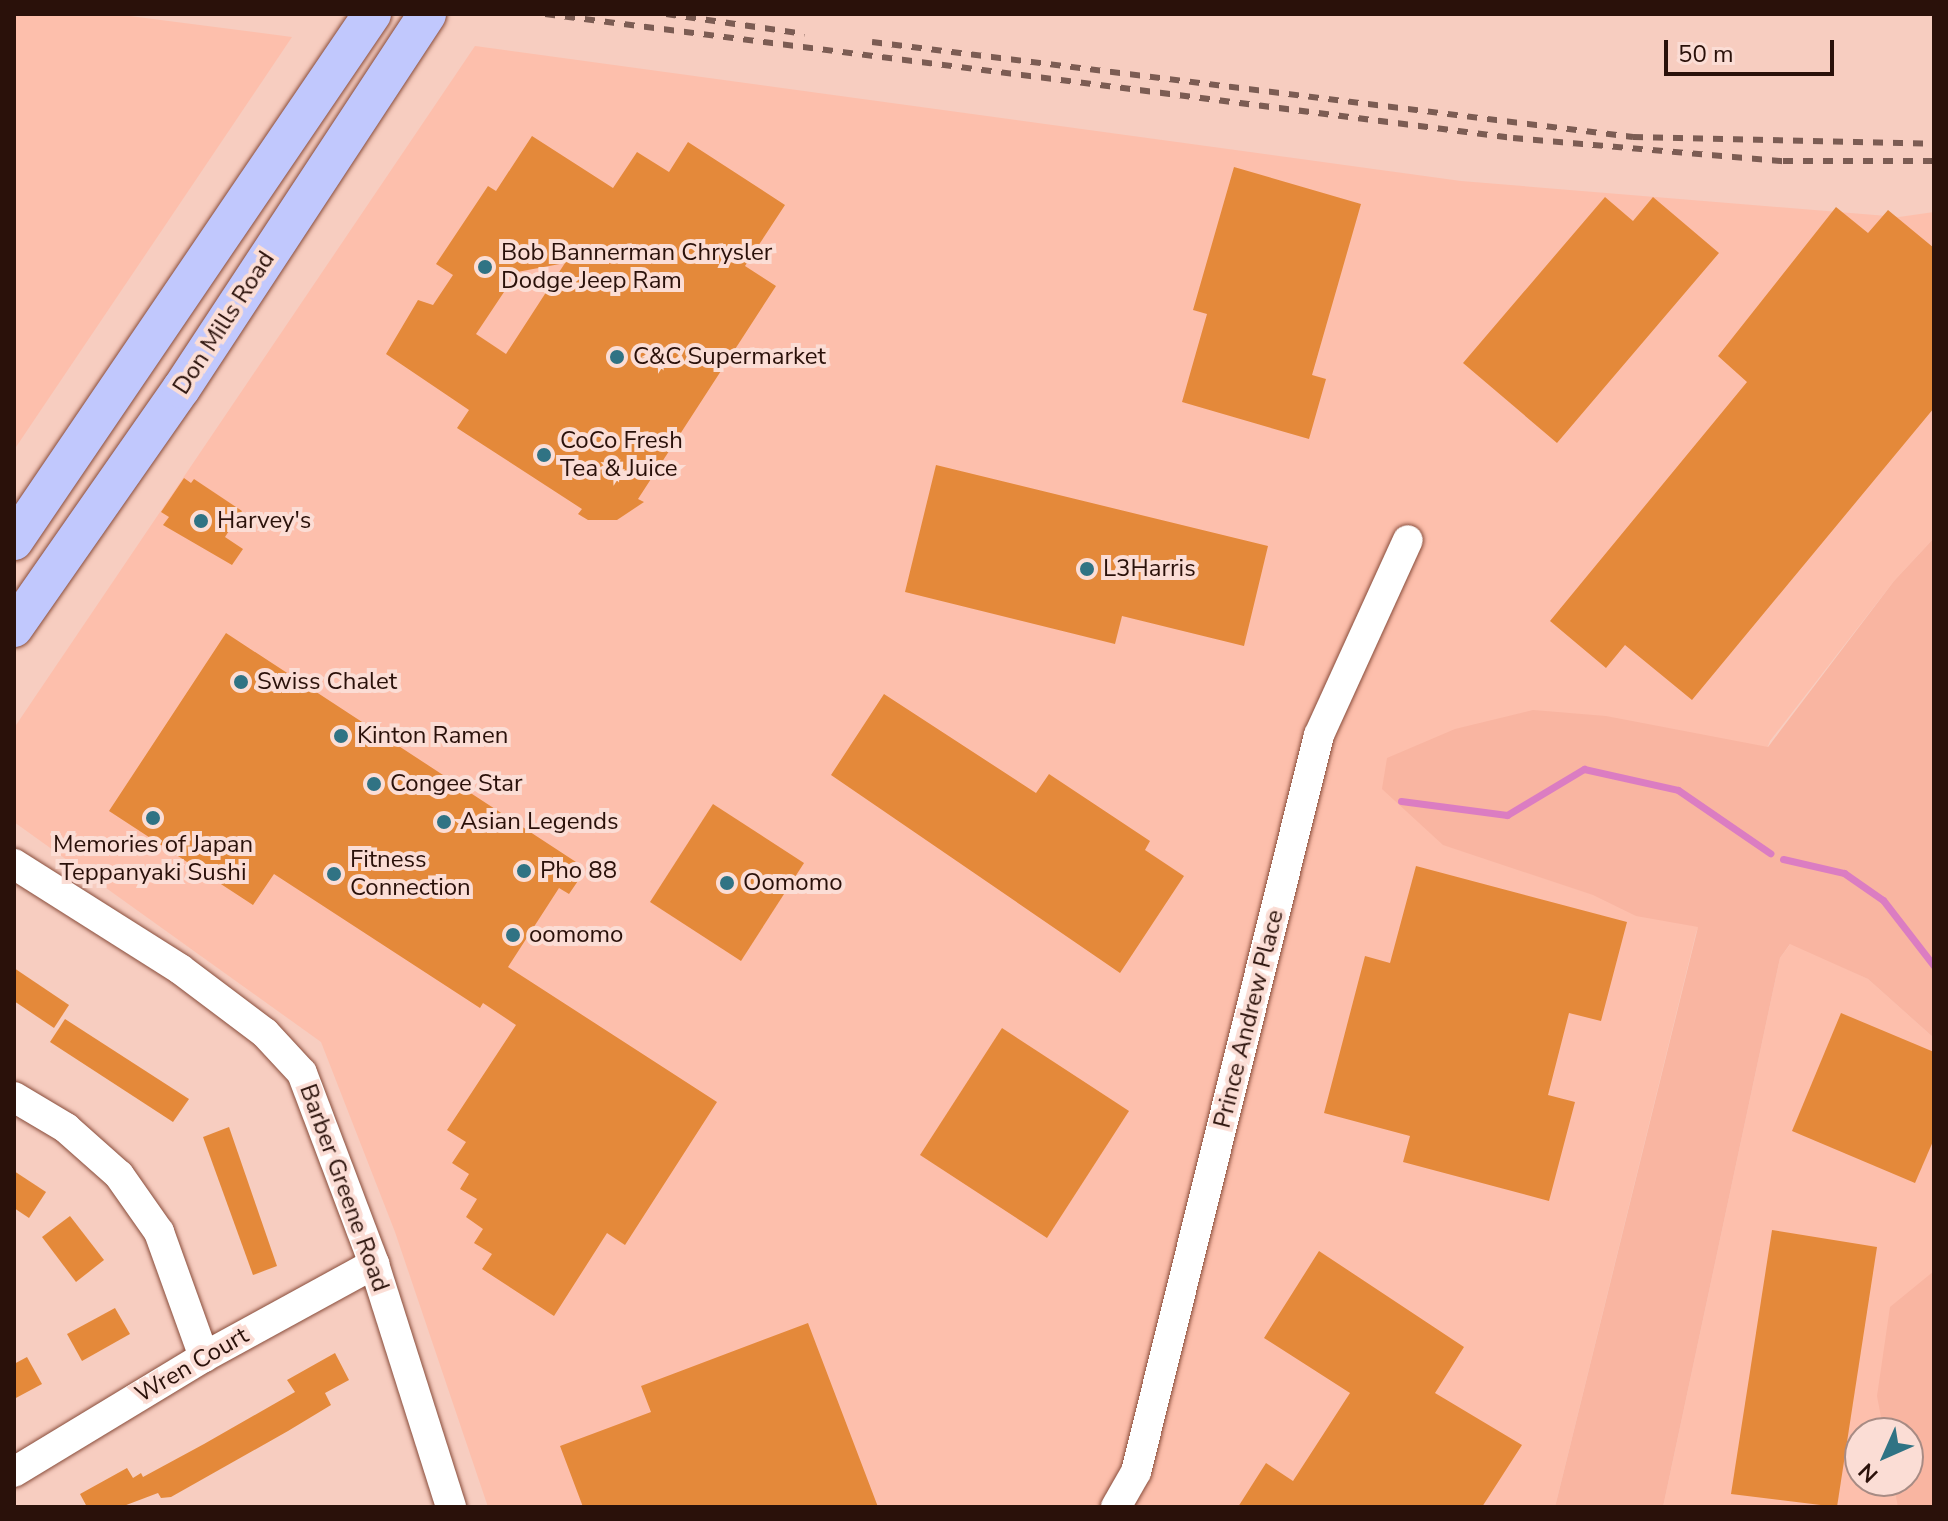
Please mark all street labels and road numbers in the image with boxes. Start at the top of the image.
street label: Don Mills Road [167,246,281,400]
street label: Prince Andrew Place [1208,907,1290,1131]
street label: Barber Greene Road [293,1080,395,1296]
street label: Wren Court [130,1321,254,1409]

